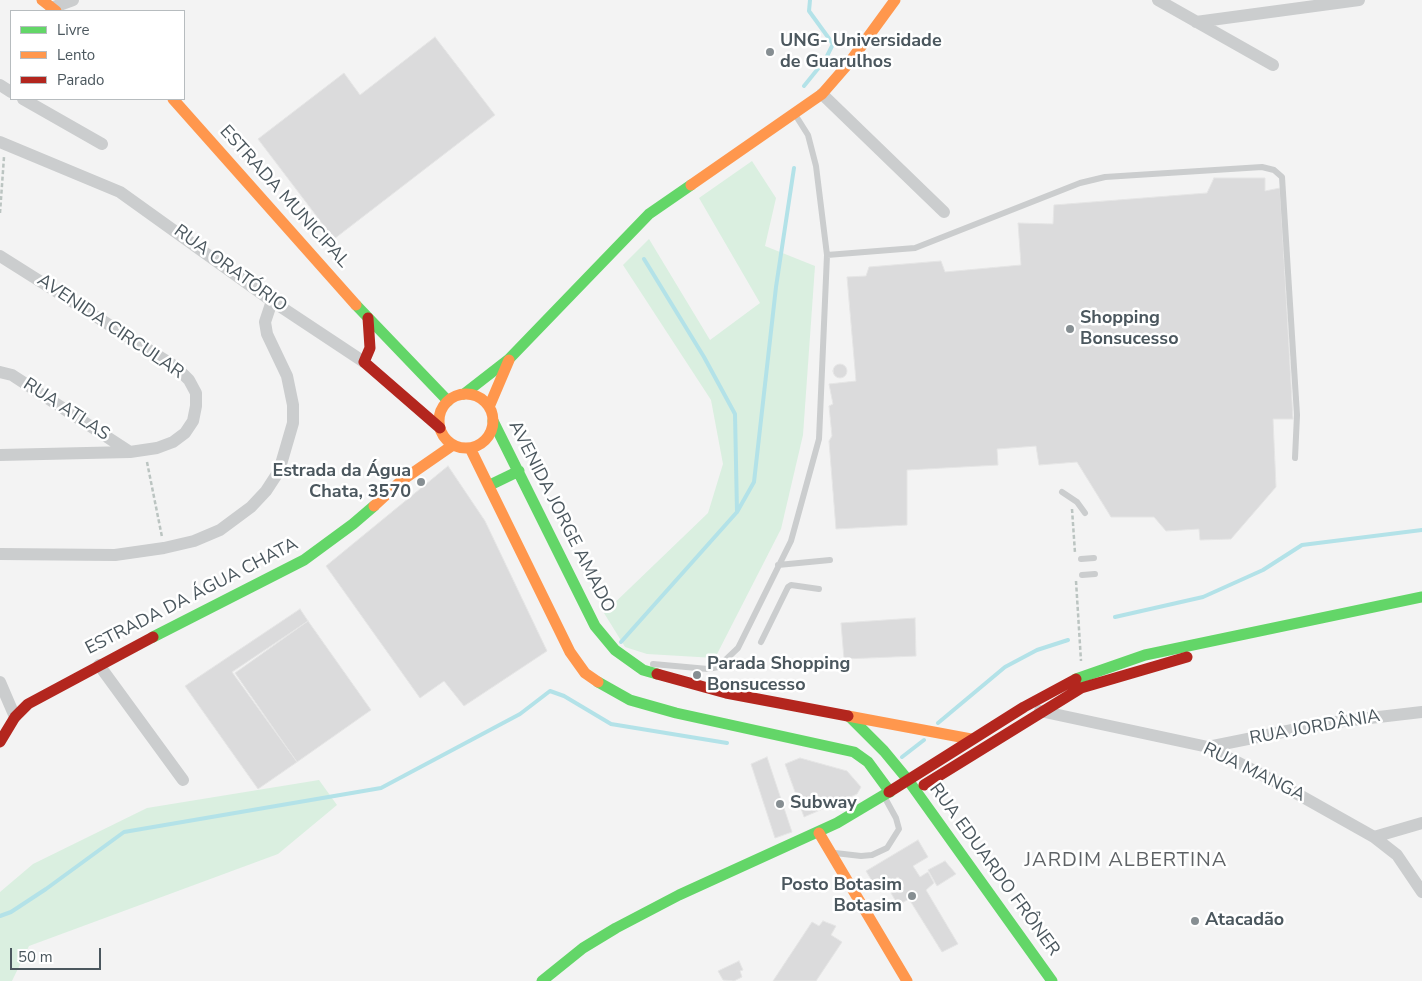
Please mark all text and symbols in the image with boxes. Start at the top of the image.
legend [10,10,185,100]
text: Livre [57,20,90,40]
place label: UNG- Universidade de Guarulhos [780,31,942,74]
text: Lento [57,45,95,65]
marker: UNG- Universidade de Guarulhos [764,46,776,58]
text: Parado [57,70,104,90]
street label: ESTRADA MUNICIPAL [214,121,354,273]
street label: RUA ORATÓRIO [169,221,291,317]
street label: AVENIDA CIRCULAR [33,270,187,384]
place label: Shopping Bonsucesso [1080,308,1178,350]
marker: Shopping Bonsucesso [1064,323,1076,335]
street label: RUA ATLAS [19,374,113,446]
street label: AVENIDA JORGE AMADO [503,417,619,617]
place label: Estrada da Água Chata, 3570 [272,461,411,504]
marker: Estrada da Água Chata, 3570 [415,476,427,488]
street label: ESTRADA DA ÁGUA CHATA [82,534,302,660]
place label: Parada Shopping Bonsucesso [707,654,850,696]
marker: Parada Shopping Bonsucesso [691,669,703,681]
street label: RUA JORDÂNIA [1248,706,1382,750]
street label: RUA MANGA [1199,739,1309,807]
street label: RUA EDUARDO FRÔNER [924,779,1064,961]
place label: Subway [790,793,857,815]
marker: Subway [774,798,786,810]
district label: JARDIM ALBERTINA [1023,849,1229,873]
place label: Posto Botasim Botasim [781,875,902,918]
marker: Posto Botasim Botasim [906,890,918,902]
place label: Atacadão [1205,910,1284,932]
marker: Atacadão [1189,915,1201,927]
scale bar [12,938,104,970]
text: 50 m [18,947,53,967]

